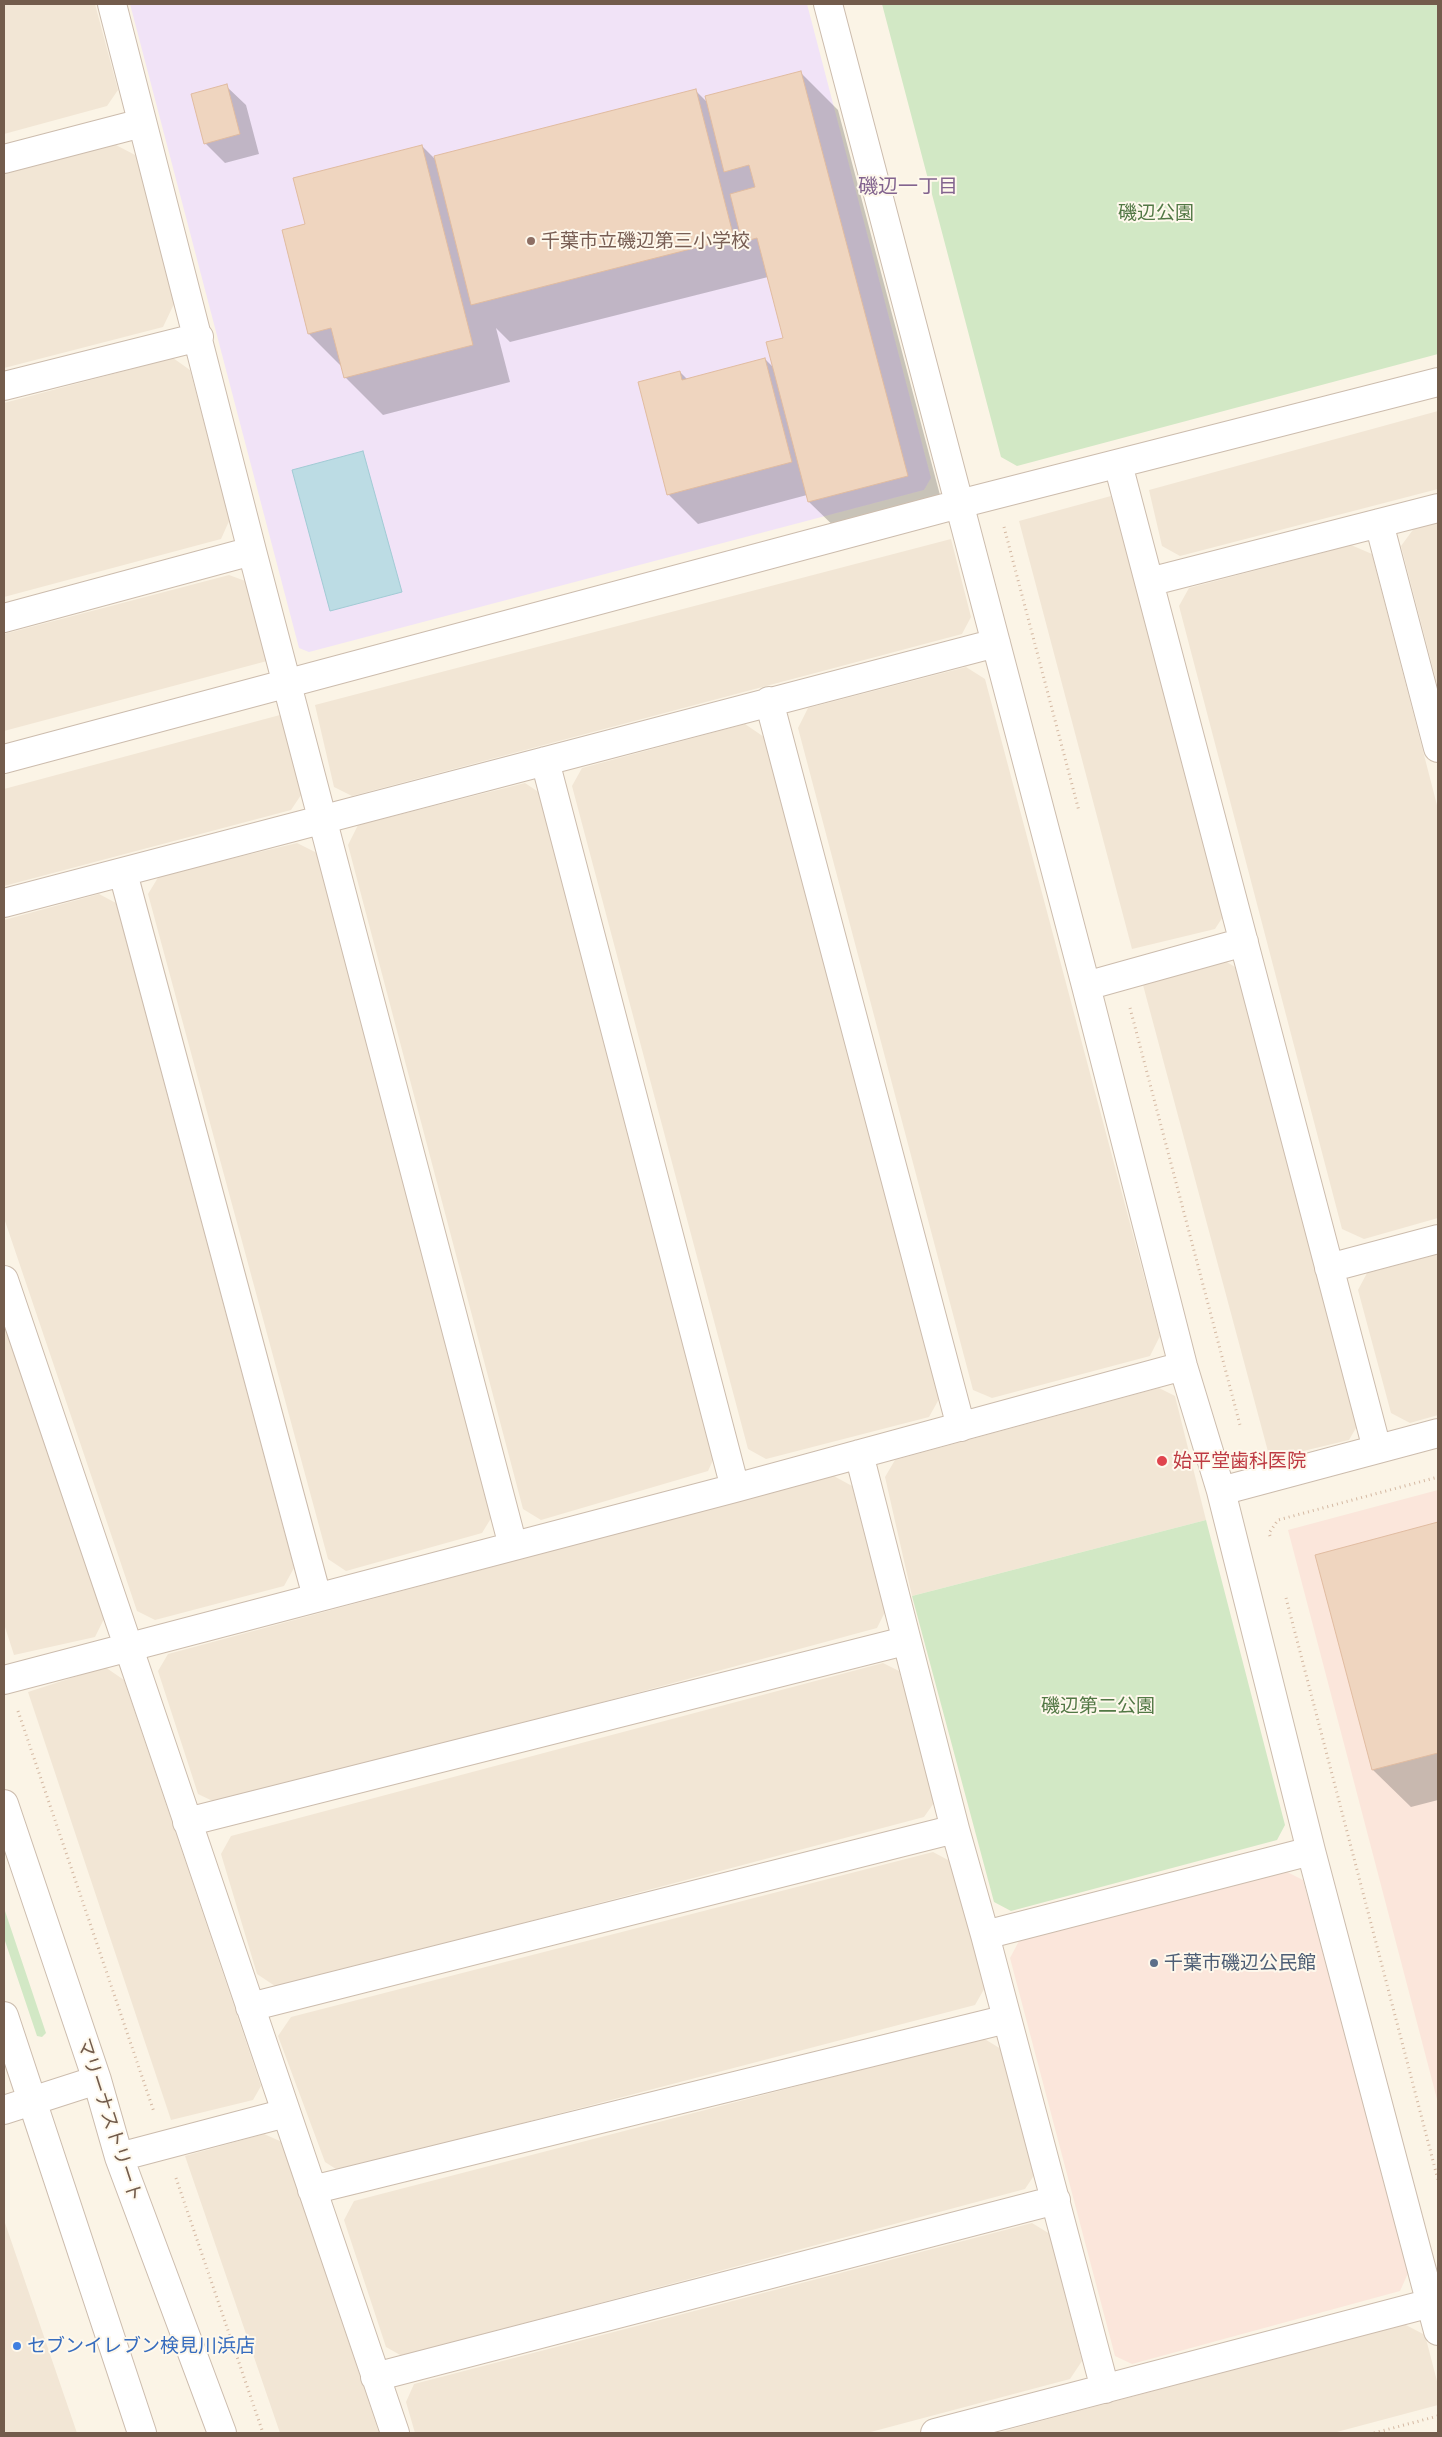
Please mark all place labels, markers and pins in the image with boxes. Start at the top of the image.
place label: 千葉市立磯辺第三小学校 [541,230,750,252]
marker: 千葉市立磯辺第三小学校 [525,235,537,247]
place label: 始平堂歯科医院 [1173,1450,1306,1472]
marker: 始平堂歯科医院 [1155,1454,1169,1468]
place label: 千葉市磯辺公民館 [1164,1952,1316,1974]
marker: 千葉市磯辺公民館 [1148,1957,1160,1969]
place label: セブンイレブン検見川浜店 [27,2335,255,2357]
marker: セブンイレブン検見川浜店 [11,2340,23,2352]

